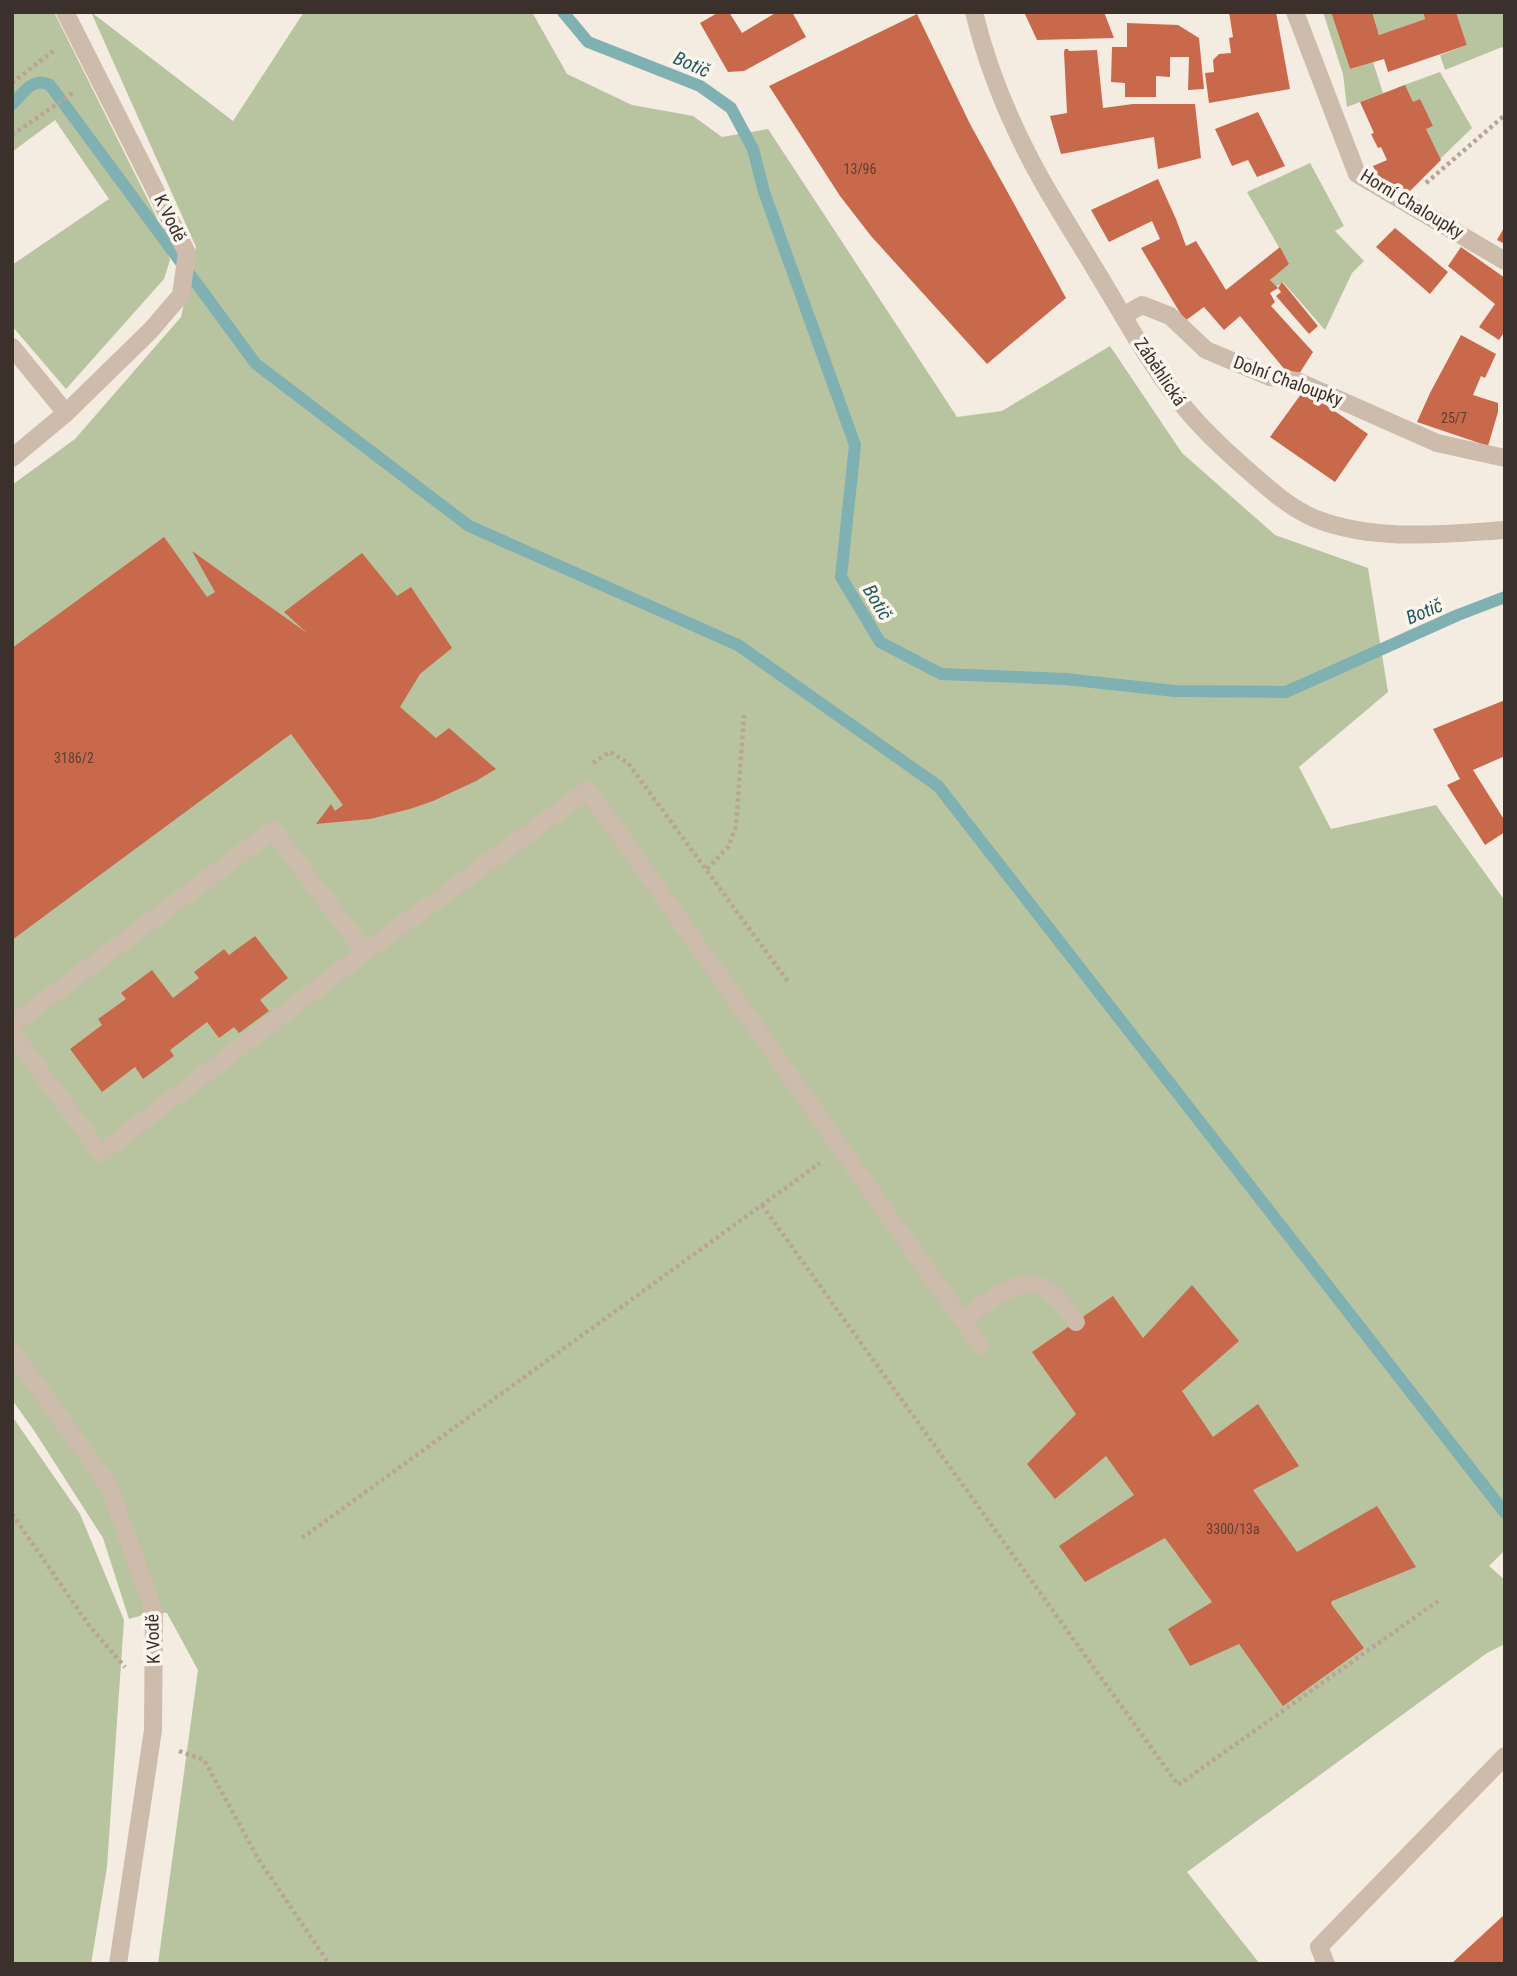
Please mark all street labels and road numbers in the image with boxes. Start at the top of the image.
street label: Horní Chaloupky [1357,165,1468,243]
street label: K Vodě [150,191,191,245]
street label: Záběhlická [1130,334,1191,410]
street label: Dolní Chaloupky [1231,351,1346,410]
street label: K Vodě [141,1614,164,1664]

